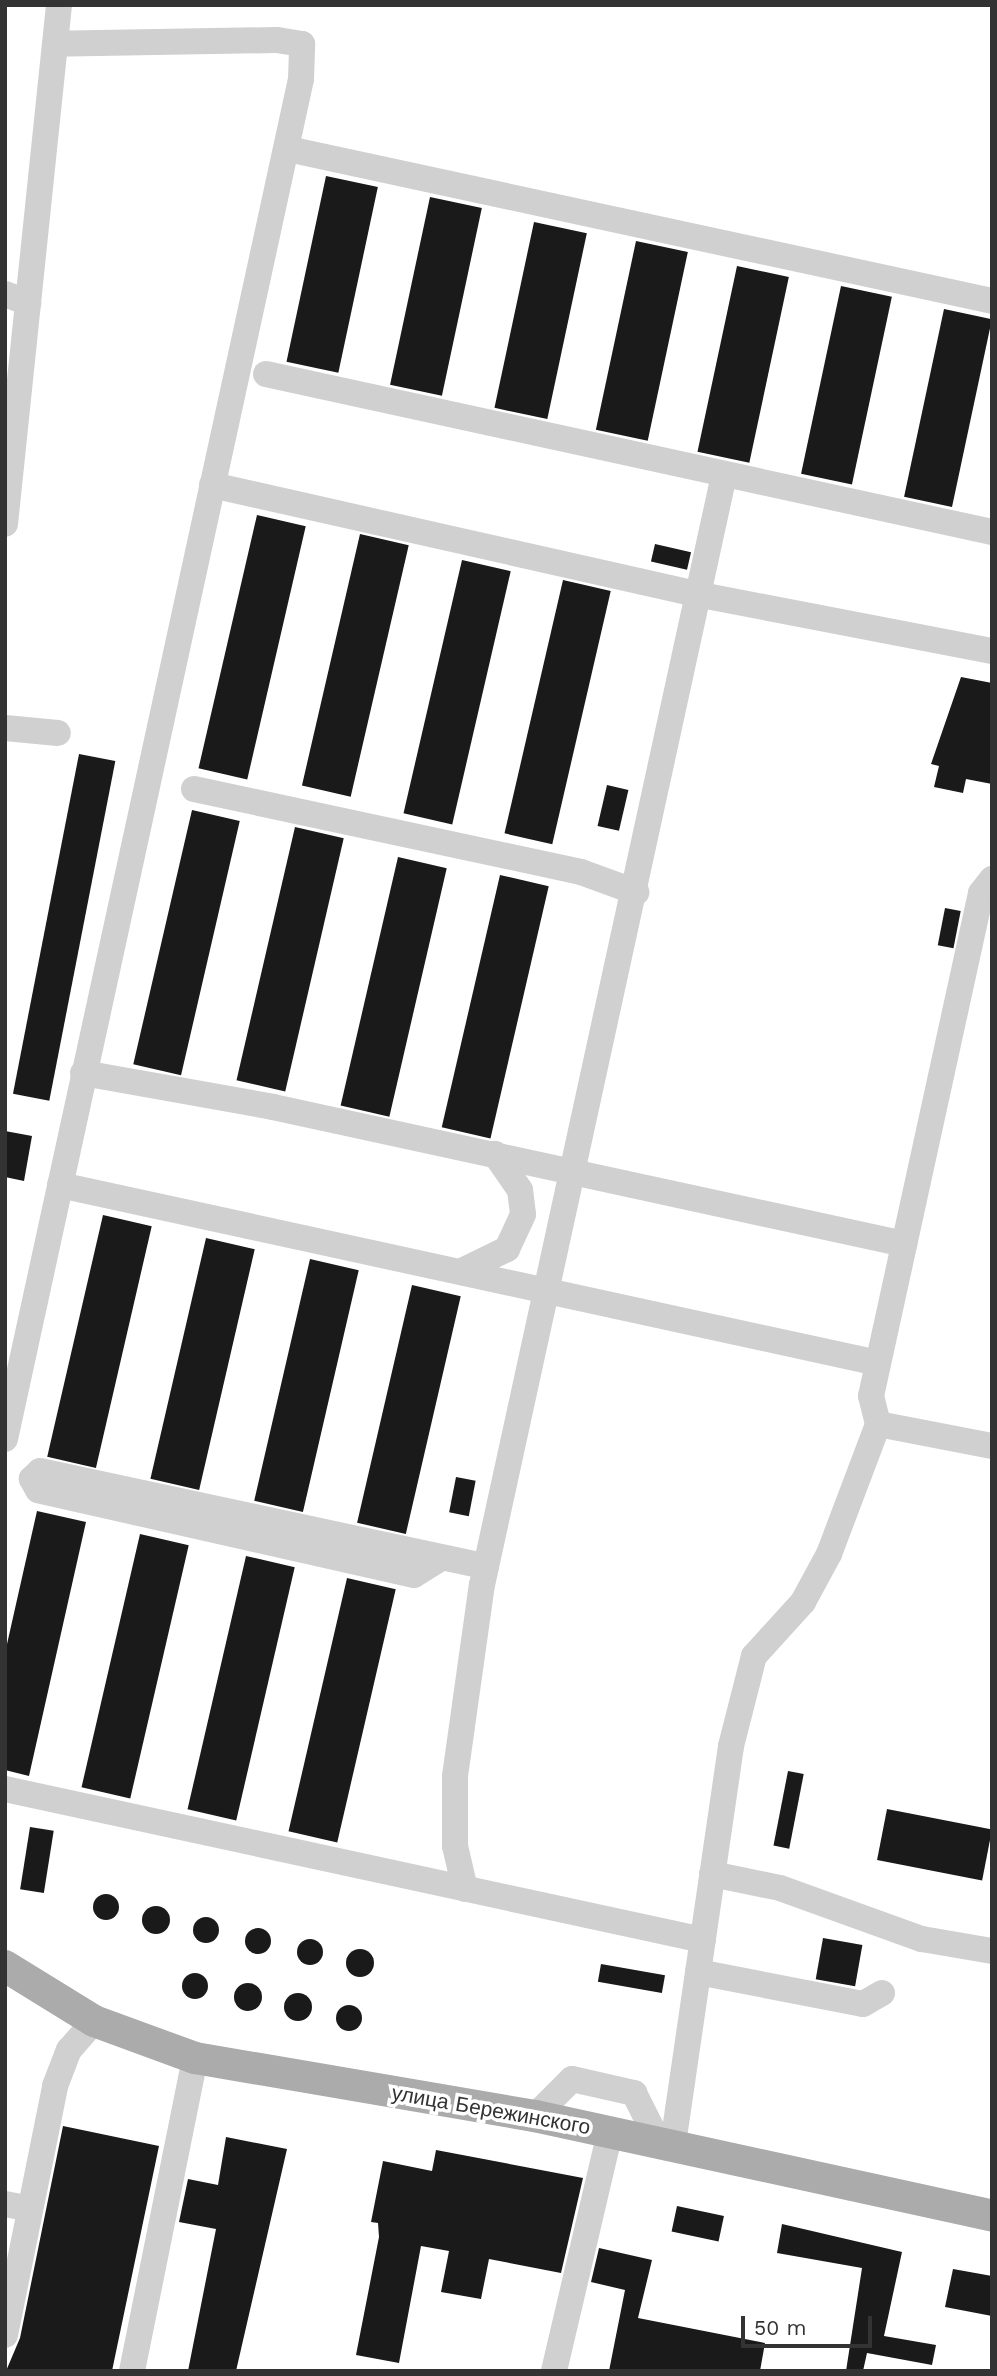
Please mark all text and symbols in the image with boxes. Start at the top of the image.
street label: улица Бережинского [390,2080,592,2140]
scale bar [745,2302,876,2346]
text: 50 m [754,2315,806,2340]

